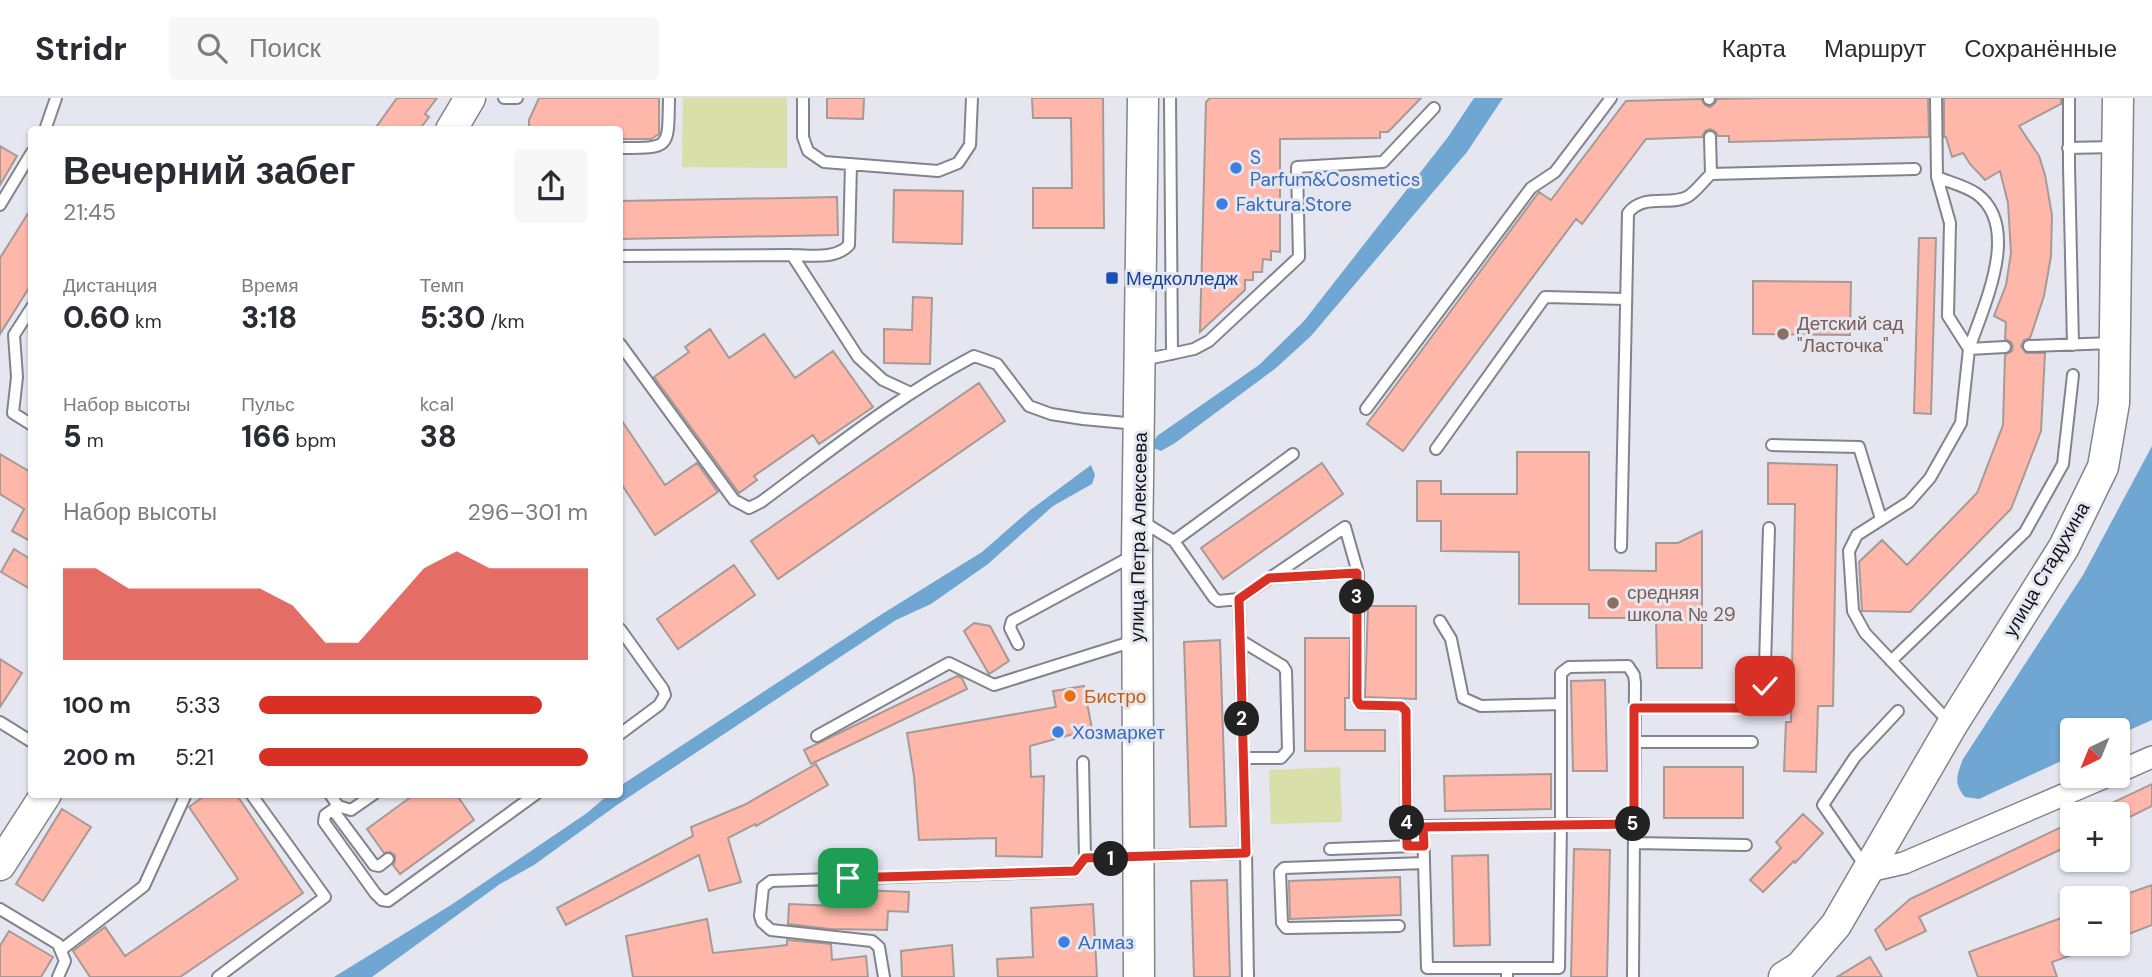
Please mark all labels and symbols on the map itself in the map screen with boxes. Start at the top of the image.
place label: S Parfum&Cosmetics [1250,145,1420,192]
marker: S Parfum&Cosmetics [1228,160,1244,176]
place label: Faktura.Store [1236,192,1352,217]
marker: Faktura.Store [1214,196,1230,212]
place label: Медколледж [1126,266,1238,291]
marker: Медколледж [1104,270,1120,286]
place label: Детский сад "Ласточка" [1797,311,1904,358]
marker: Детский сад "Ласточка" [1775,326,1791,342]
street label: улица Петра Алексеева [1124,432,1153,642]
street label: улица Стадухина [1998,497,2095,641]
pin: 3 [1340,580,1374,614]
place label: средняя школа № 29 [1627,580,1736,627]
marker: средняя школа № 29 [1605,595,1621,611]
pin [1735,656,1795,716]
place label: Бистро [1084,684,1146,709]
marker: Бистро [1062,688,1078,704]
pin: 2 [1224,702,1260,736]
north arrow [2060,718,2130,788]
place label: Хозмаркет [1072,720,1165,745]
marker: Хозмаркет [1050,724,1066,740]
pin: 4 [1390,806,1424,840]
pin: 5 [1616,806,1650,842]
pin: 1 [1094,842,1128,876]
pin [818,848,878,908]
place label: Алмаз [1078,930,1134,955]
marker: Алмаз [1056,934,1072,950]

